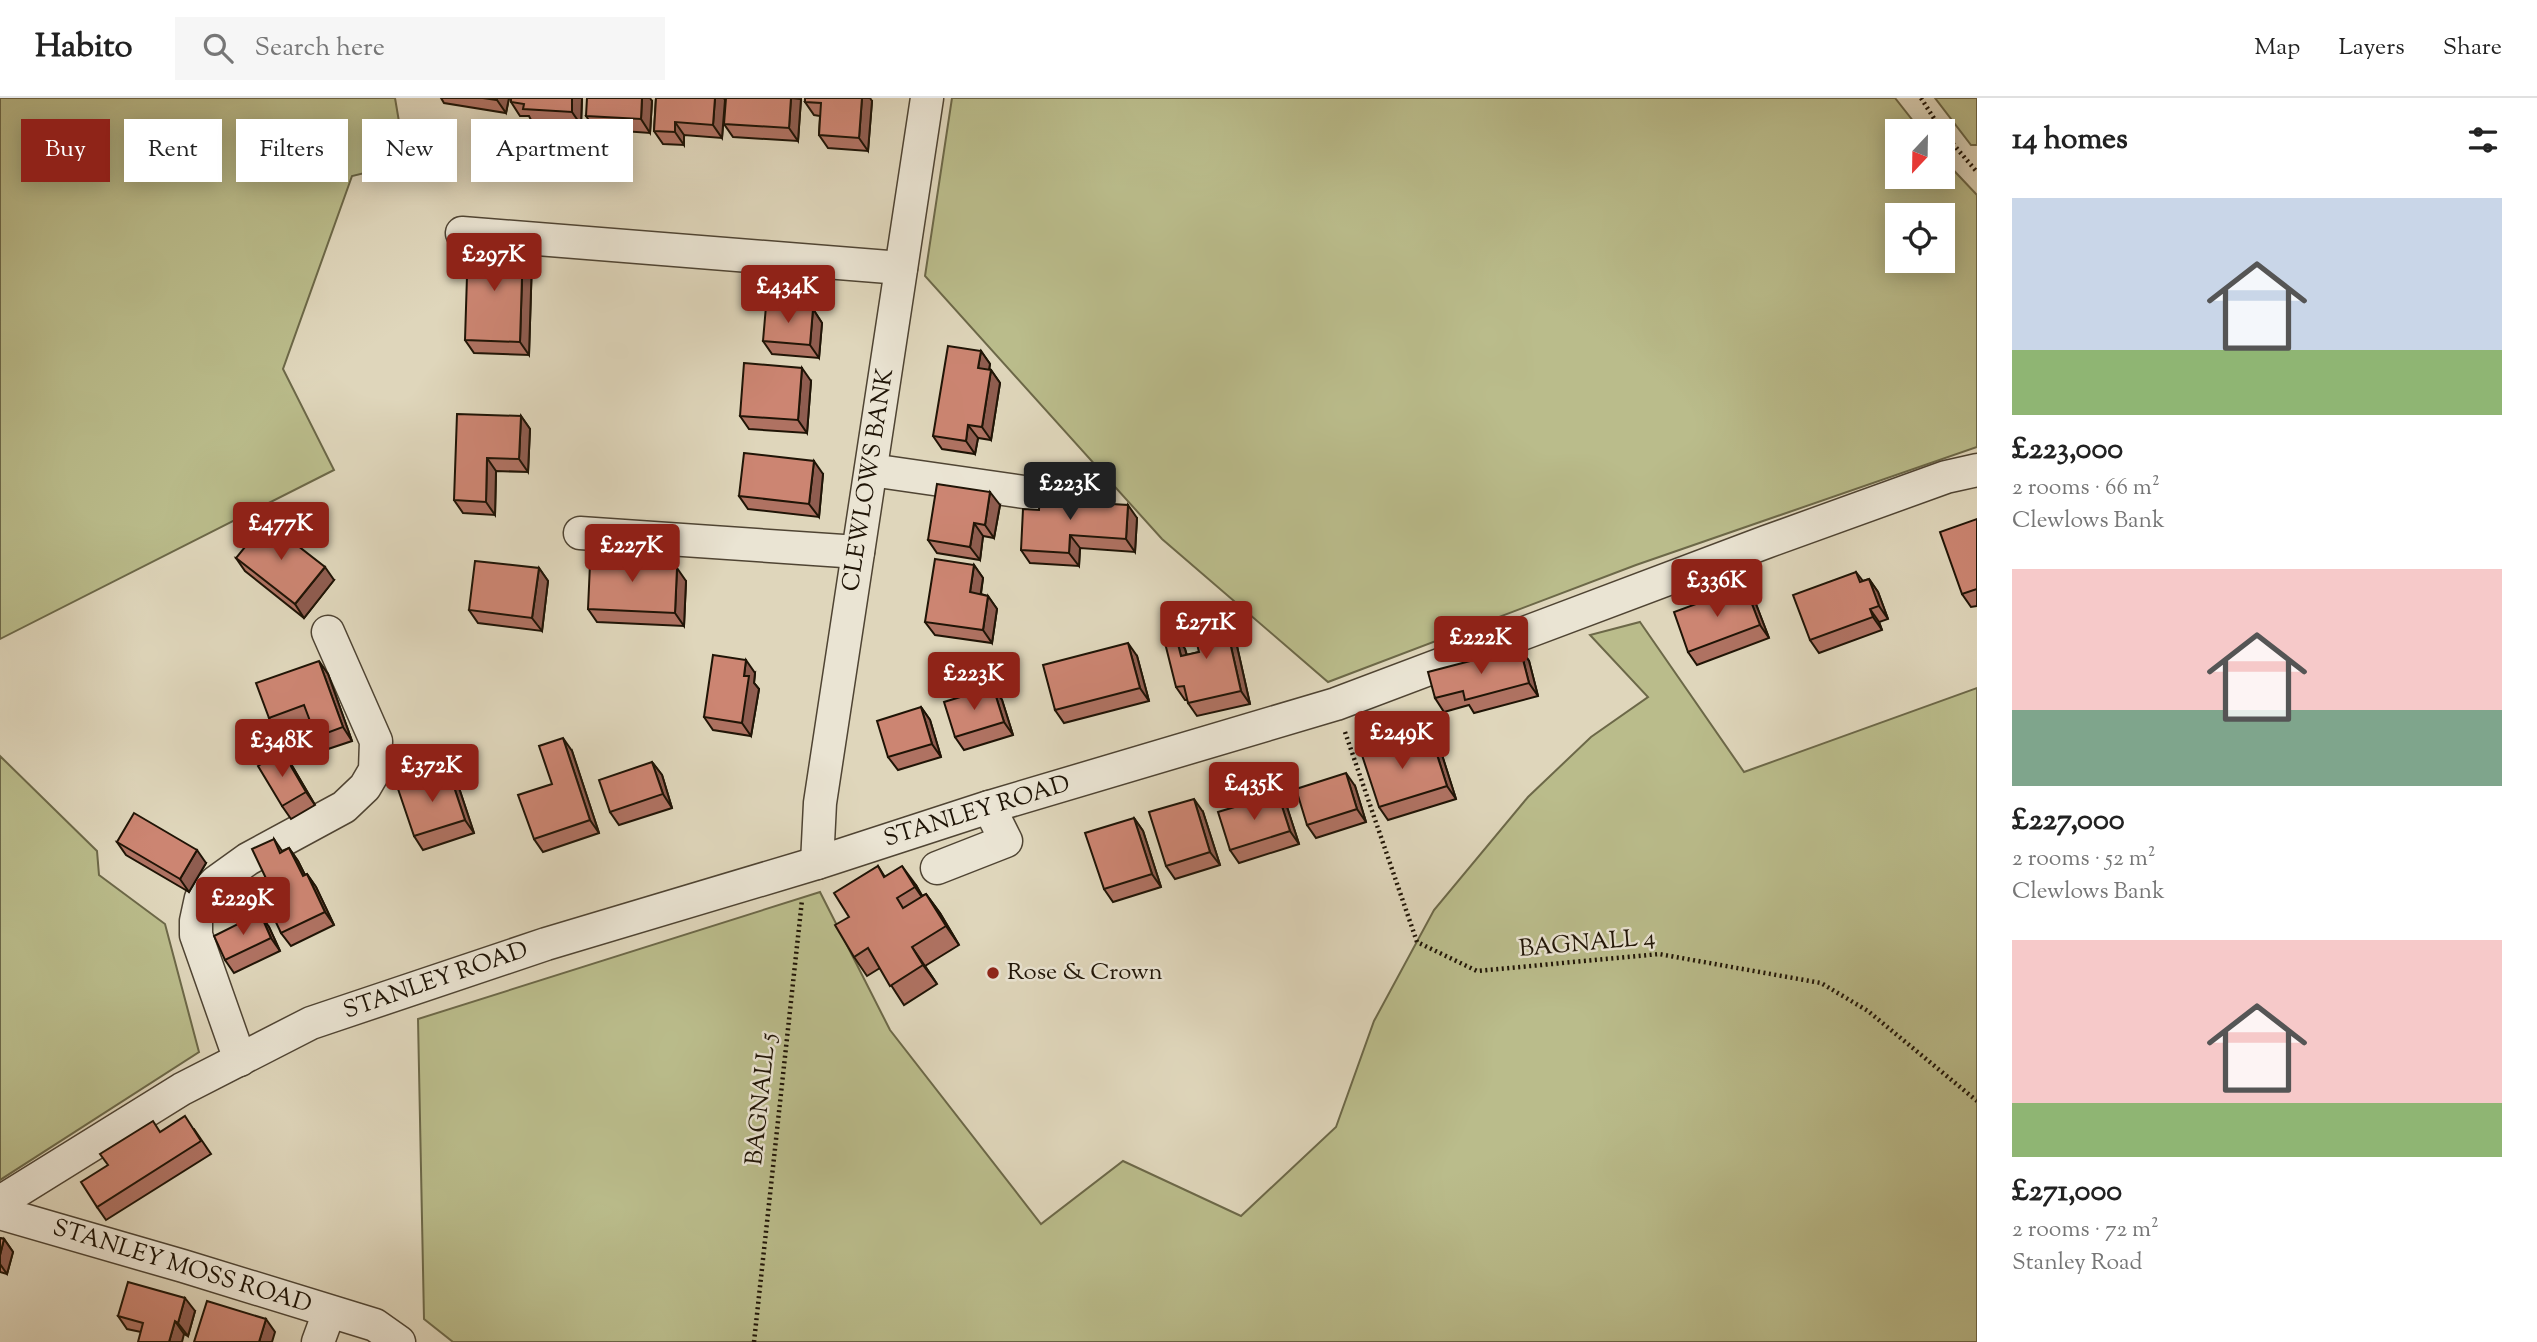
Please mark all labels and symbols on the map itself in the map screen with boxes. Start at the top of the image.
north arrow [1885,119,1955,189]
pin: £297K [445,234,543,293]
pin: £434K [739,266,837,325]
street label: CLEWLOWS BANK [835,366,903,594]
pin: £223K [1021,462,1119,522]
pin: £477K [232,503,330,562]
pin: £227K [583,524,681,584]
pin: £336K [1668,560,1766,619]
pin: £271K [1157,602,1255,661]
pin: £222K [1432,616,1530,676]
pin: £223K [925,652,1023,712]
pin: £249K [1353,712,1451,771]
pin: £348K [233,720,331,779]
pin: £372K [383,744,481,804]
pin: £435K [1205,762,1303,822]
street label: STANLEY ROAD [880,767,1074,857]
pin: £229K [194,878,292,937]
street label: BAGNALL 4 [1517,921,1657,967]
street label: STANLEY ROAD [339,933,533,1029]
place label: Rose & Crown [1007,956,1163,990]
marker: Rose & Crown [985,965,1001,981]
street label: BAGNALL 5 [738,1031,786,1167]
street label: STANLEY MOSS ROAD [48,1211,316,1323]

